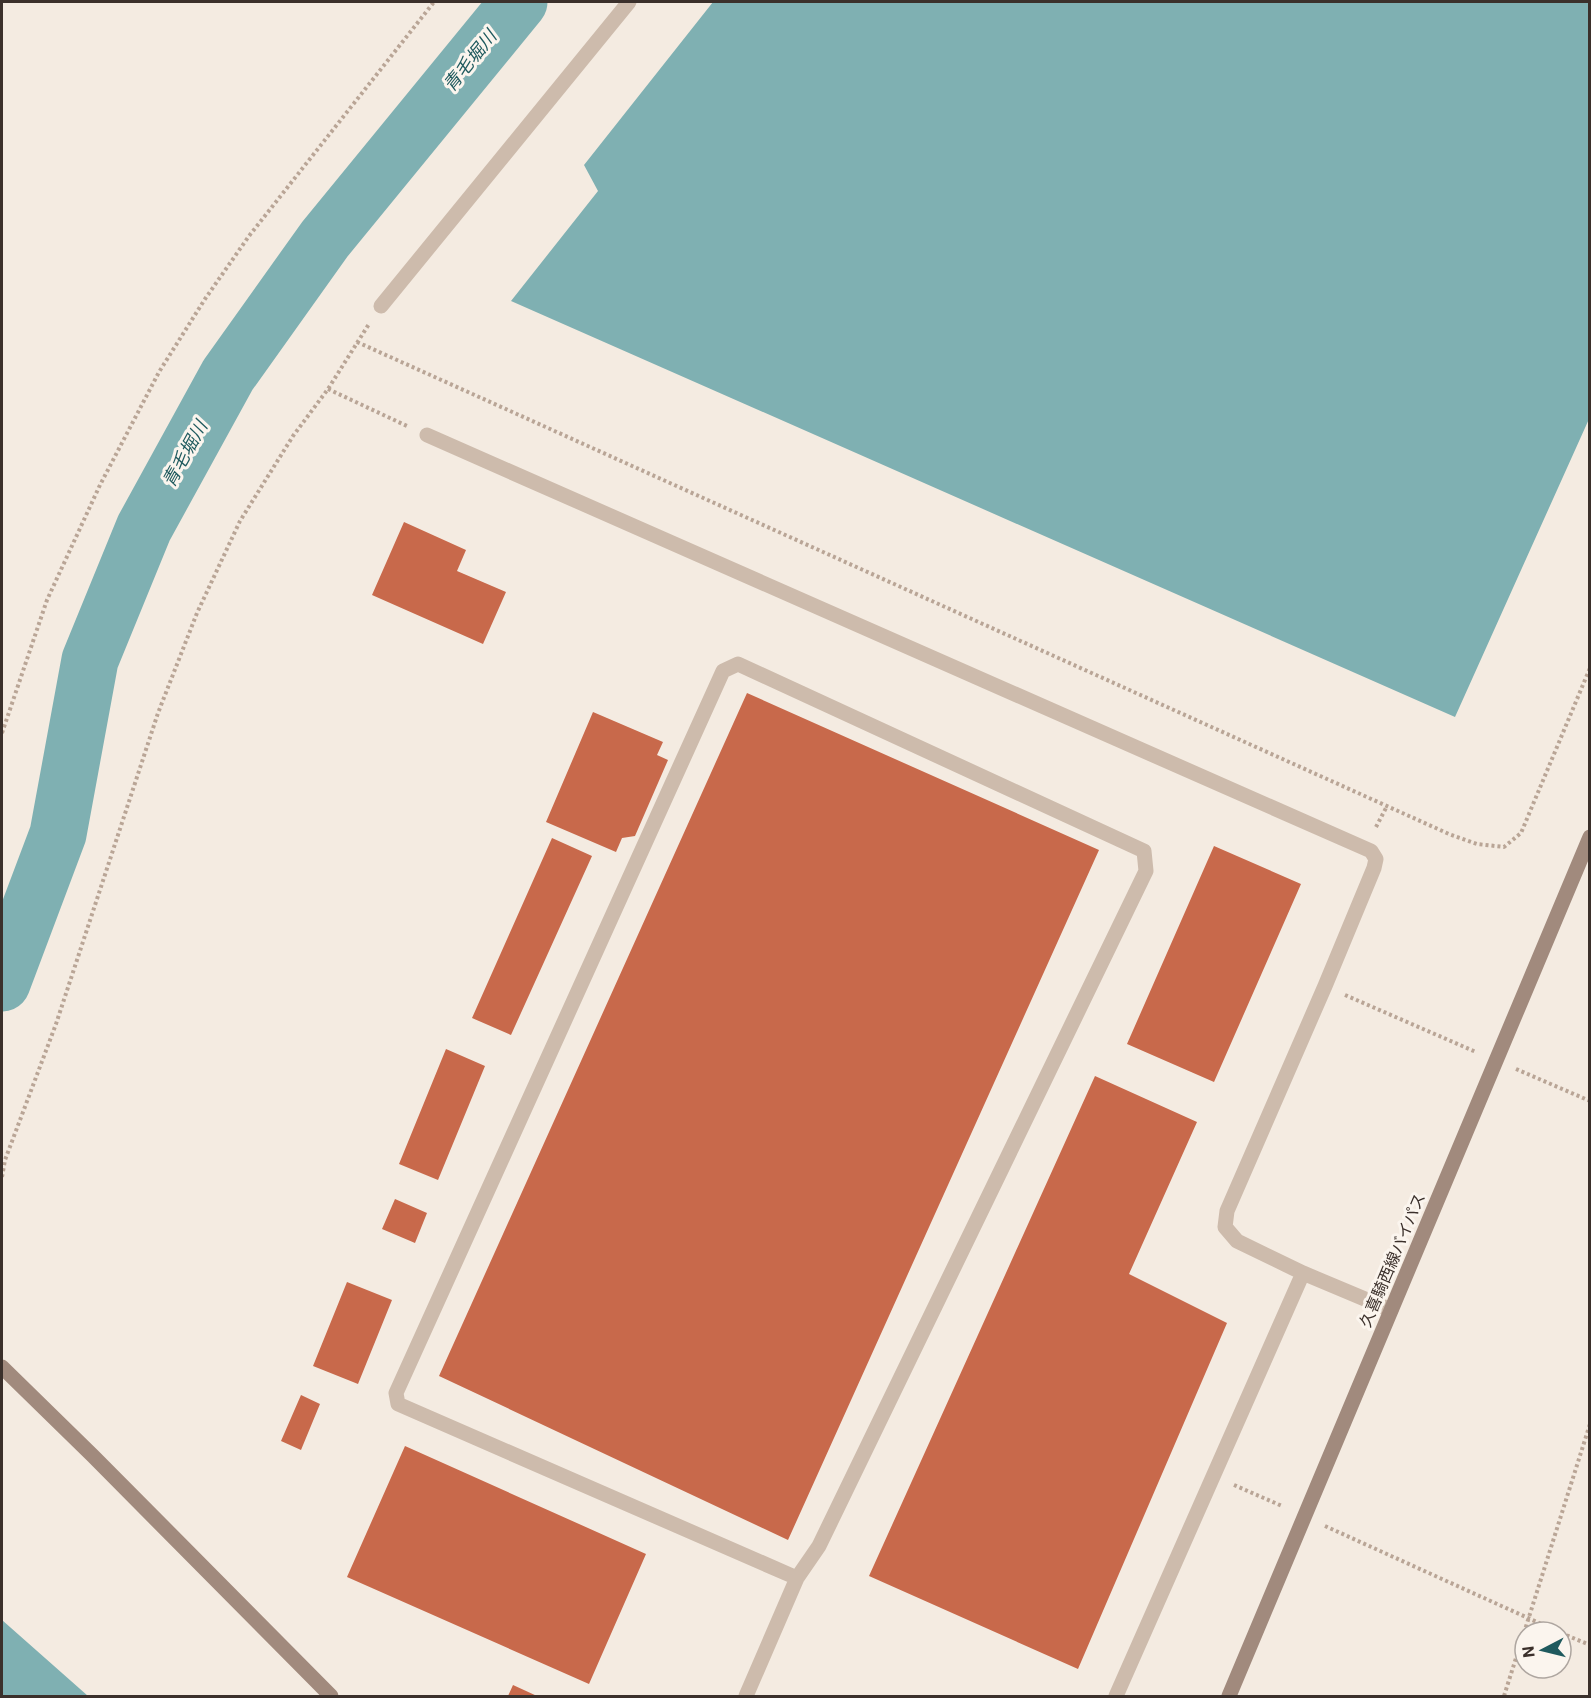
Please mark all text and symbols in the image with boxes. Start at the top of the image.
water label: 青毛堀川 [439,25,502,95]
water label: 青毛堀川 [158,415,212,490]
street label: 久喜騎西線バイパス [1356,1190,1429,1330]
north arrow [1513,1620,1573,1680]
text: N [1518,1645,1539,1659]

